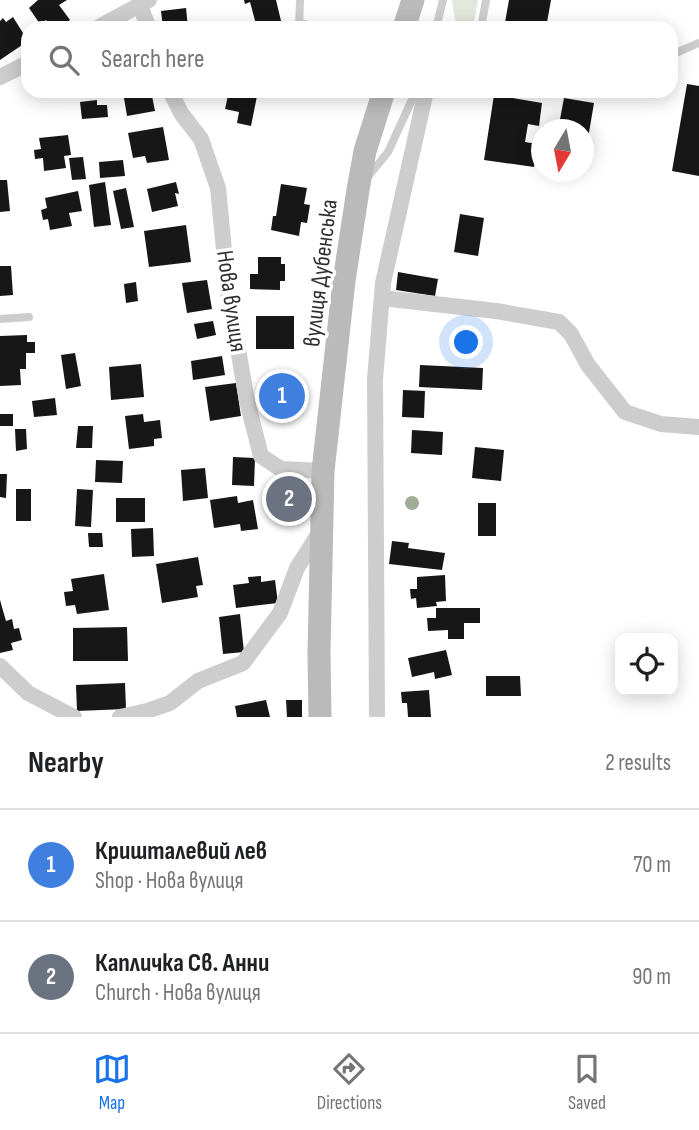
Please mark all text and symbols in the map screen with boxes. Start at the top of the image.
search box [21,21,678,98]
icon: search [45,41,83,79]
text: Search here [101,44,204,75]
north arrow [531,119,594,182]
street label: вулиця Дубенська [297,198,344,348]
street label: Нова вулиця [210,248,253,354]
your location [449,325,483,359]
pin: 1 [259,370,305,422]
pin: 2 [266,473,312,525]
map controls [615,633,678,696]
button: locate [615,633,678,696]
text: Nearby [28,745,104,781]
text: 2 results [605,749,671,777]
text: Кришталевий лев [95,836,267,867]
text: 1 [46,851,56,879]
text: 70 m [633,851,671,879]
text: Shop · Нова вулиця [95,867,244,895]
text: Капличка Св. Анни [95,948,269,979]
text: 2 [46,963,56,991]
text: 90 m [632,963,671,991]
text: Church · Нова вулиця [95,979,261,1007]
tab: Map [93,1050,131,1115]
tab: Directions [317,1050,382,1115]
tab: Saved [568,1050,606,1115]

